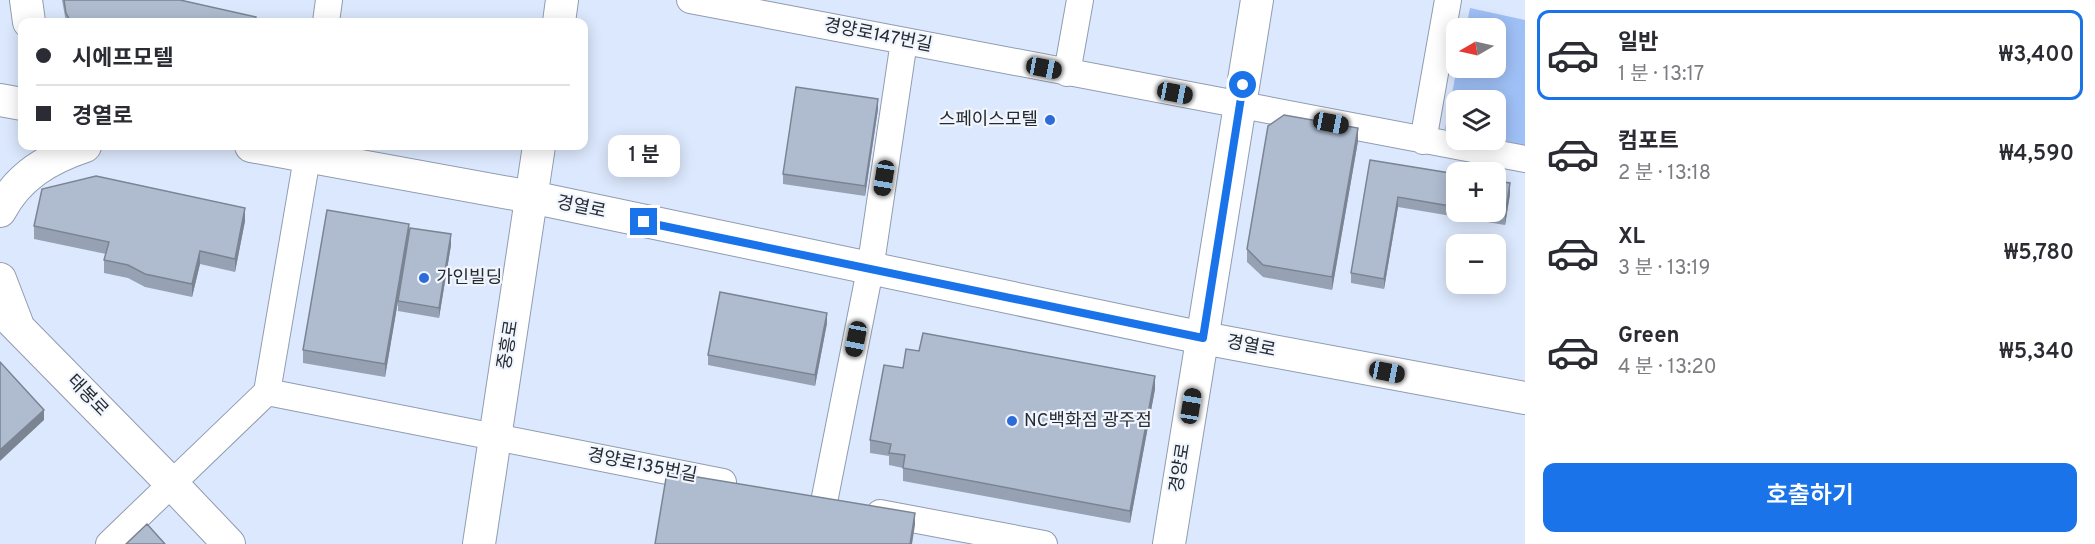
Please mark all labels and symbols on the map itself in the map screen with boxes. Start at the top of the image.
street label: 경양로147번길 [822,14,934,58]
north arrow [1446,18,1506,78]
car [1025,56,1063,80]
route start [1229,71,1256,98]
car [1156,81,1194,105]
place label: 스페이스모텔 [939,109,1038,132]
car [1312,111,1350,135]
marker: 스페이스모텔 [1043,113,1057,127]
callout: 1 분 [608,135,680,177]
car [872,159,896,197]
street label: 경열로 [554,192,608,224]
route end [630,208,657,235]
place label: 가인빌딩 [436,267,502,290]
marker: 가인빌딩 [417,271,431,285]
street label: 중흥로 [494,319,524,371]
car [844,320,868,358]
street label: 경열로 [1224,331,1278,363]
car [1368,360,1406,384]
street label: 태봉로 [61,370,113,422]
car [1179,387,1203,425]
place label: NC백화점 광주점 [1024,410,1152,433]
marker: NC백화점 광주점 [1005,414,1019,428]
street label: 경양로 [1166,442,1196,494]
street label: 경양로135번길 [585,444,699,488]

